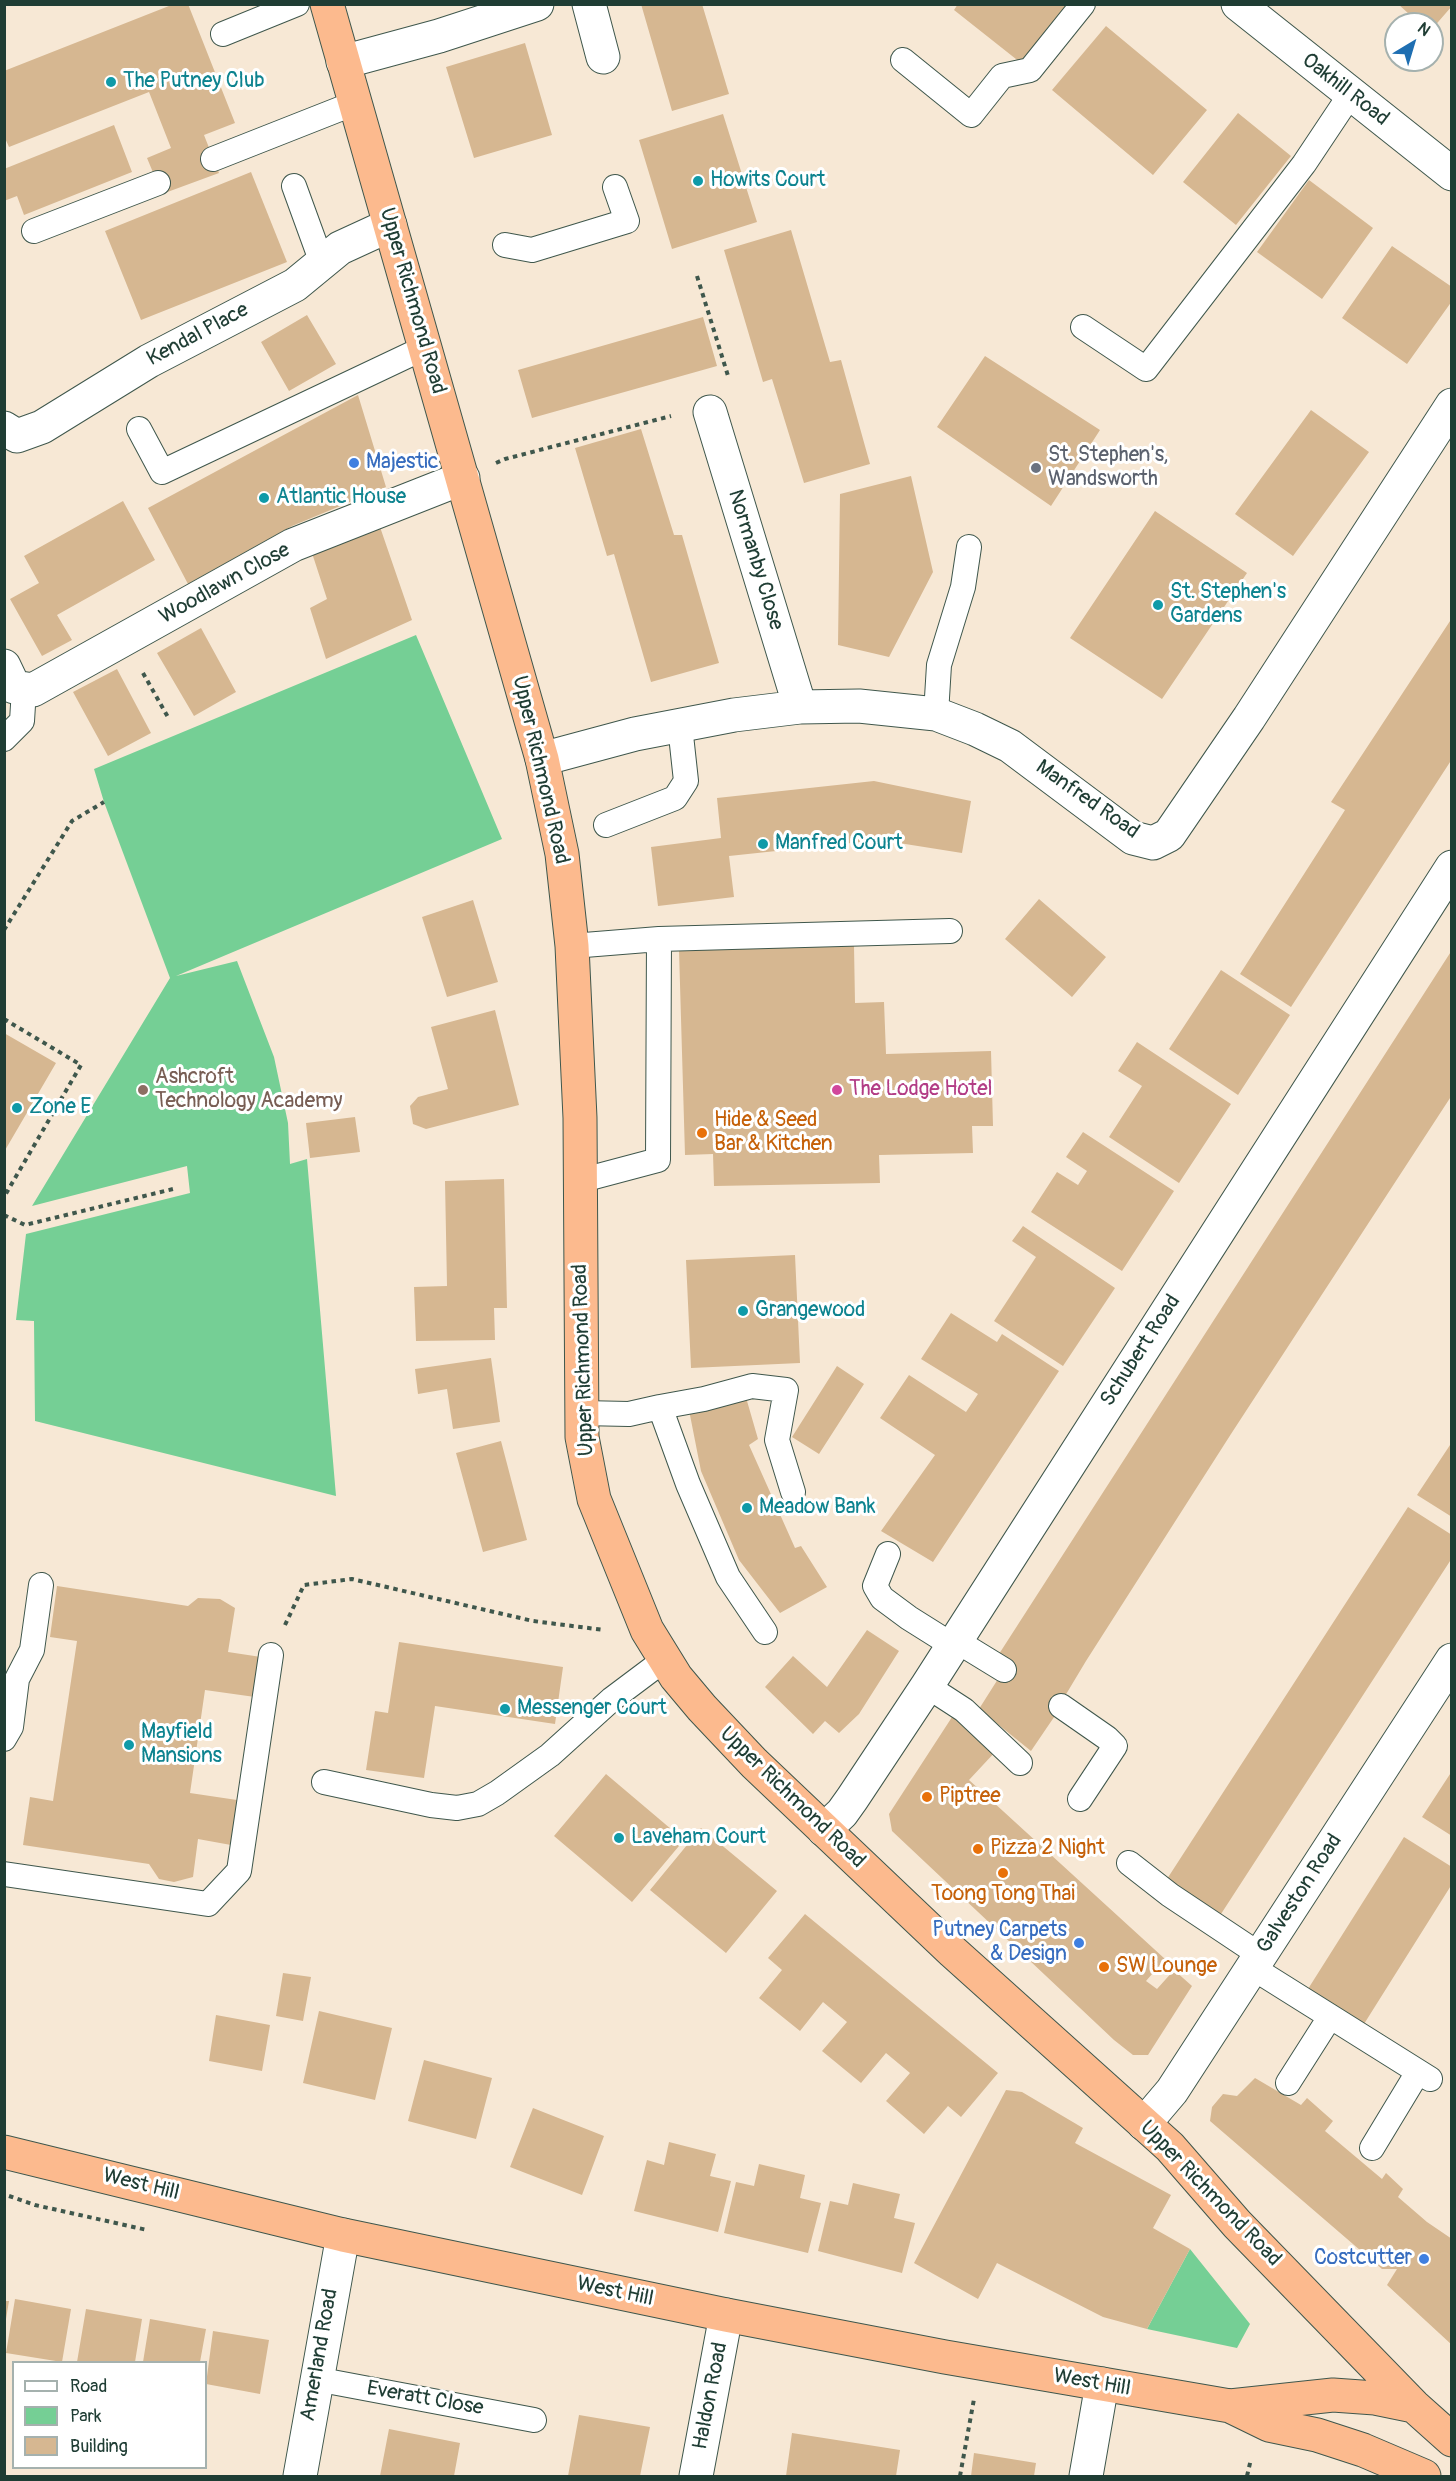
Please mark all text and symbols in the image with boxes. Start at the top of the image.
north arrow [1384,12,1444,72]
text: N [1413,18,1434,41]
street label: Oakhill Road [1296,48,1394,132]
place label: The Putney Club [123,69,265,95]
marker: The Putney Club [104,75,118,89]
place label: Howits Court [710,168,825,194]
marker: Howits Court [691,174,705,188]
street label: Upper Richmond Road [373,205,451,397]
street label: Kendal Place [143,298,253,372]
place label: St. Stephen's, Wandsworth [1048,443,1168,493]
place label: Majestic [366,450,438,476]
marker: Majestic [347,456,361,470]
marker: St. Stephen's, Wandsworth [1029,461,1043,475]
place label: Atlantic House [276,485,406,511]
street label: Normanby Close [722,487,788,633]
marker: Atlantic House [257,491,271,505]
street label: Woodlawn Close [155,538,295,630]
place label: St. Stephen's Gardens [1170,580,1286,630]
marker: St. Stephen's Gardens [1151,598,1165,612]
street label: Upper Richmond Road [506,673,574,867]
street label: Manfred Road [1030,755,1144,845]
place label: Manfred Court [775,831,903,857]
marker: Manfred Court [756,837,770,851]
place label: Ashcroft Technology Academy [155,1065,343,1115]
place label: The Lodge Hotel [849,1077,993,1103]
marker: Ashcroft Technology Academy [136,1083,150,1097]
marker: The Lodge Hotel [830,1083,844,1097]
place label: Zone E [29,1095,91,1121]
marker: Zone E [10,1101,24,1115]
place label: Hide & Seed Bar & Kitchen [714,1108,833,1158]
marker: Hide & Seed Bar & Kitchen [695,1126,709,1140]
street label: Upper Richmond Road [568,1263,600,1457]
street label: Schubert Road [1096,1290,1186,1412]
place label: Grangewood [755,1298,865,1324]
marker: Grangewood [736,1304,750,1318]
place label: Meadow Bank [759,1495,876,1521]
marker: Meadow Bank [740,1501,754,1515]
place label: Messenger Court [517,1696,667,1722]
marker: Messenger Court [498,1702,512,1716]
place label: Mayfield Mansions [141,1720,222,1770]
street label: Upper Richmond Road [714,1722,870,1874]
marker: Mayfield Mansions [122,1738,136,1752]
place label: Piptree [939,1784,1000,1810]
marker: Piptree [920,1790,934,1804]
place label: Laveham Court [631,1825,766,1851]
street label: Galveston Road [1252,1830,1348,1958]
marker: Laveham Court [612,1831,626,1845]
place label: Pizza 2 Night [990,1836,1105,1862]
marker: Pizza 2 Night [971,1842,985,1856]
marker: Toong Tong Thai [996,1866,1010,1880]
place label: Toong Tong Thai [931,1882,1075,1908]
place label: Putney Carpets & Design [932,1918,1067,1968]
marker: Putney Carpets & Design [1072,1936,1086,1950]
place label: SW Lounge [1116,1954,1217,1980]
marker: SW Lounge [1097,1960,1111,1974]
street label: Upper Richmond Road [1134,2116,1286,2272]
street label: West Hill [100,2163,182,2207]
place label: Costcutter [1314,2246,1412,2272]
marker: Costcutter [1417,2252,1431,2266]
street label: West Hill [574,2272,656,2312]
street label: Amerland Road [296,2287,344,2423]
street label: Haldon Road [688,2340,734,2452]
legend [12,2361,207,2469]
street label: West Hill [1052,2364,1132,2402]
text: Road [70,2375,107,2398]
street label: Everatt Close [365,2376,485,2422]
text: Park [70,2405,102,2428]
text: Building [70,2435,128,2458]

